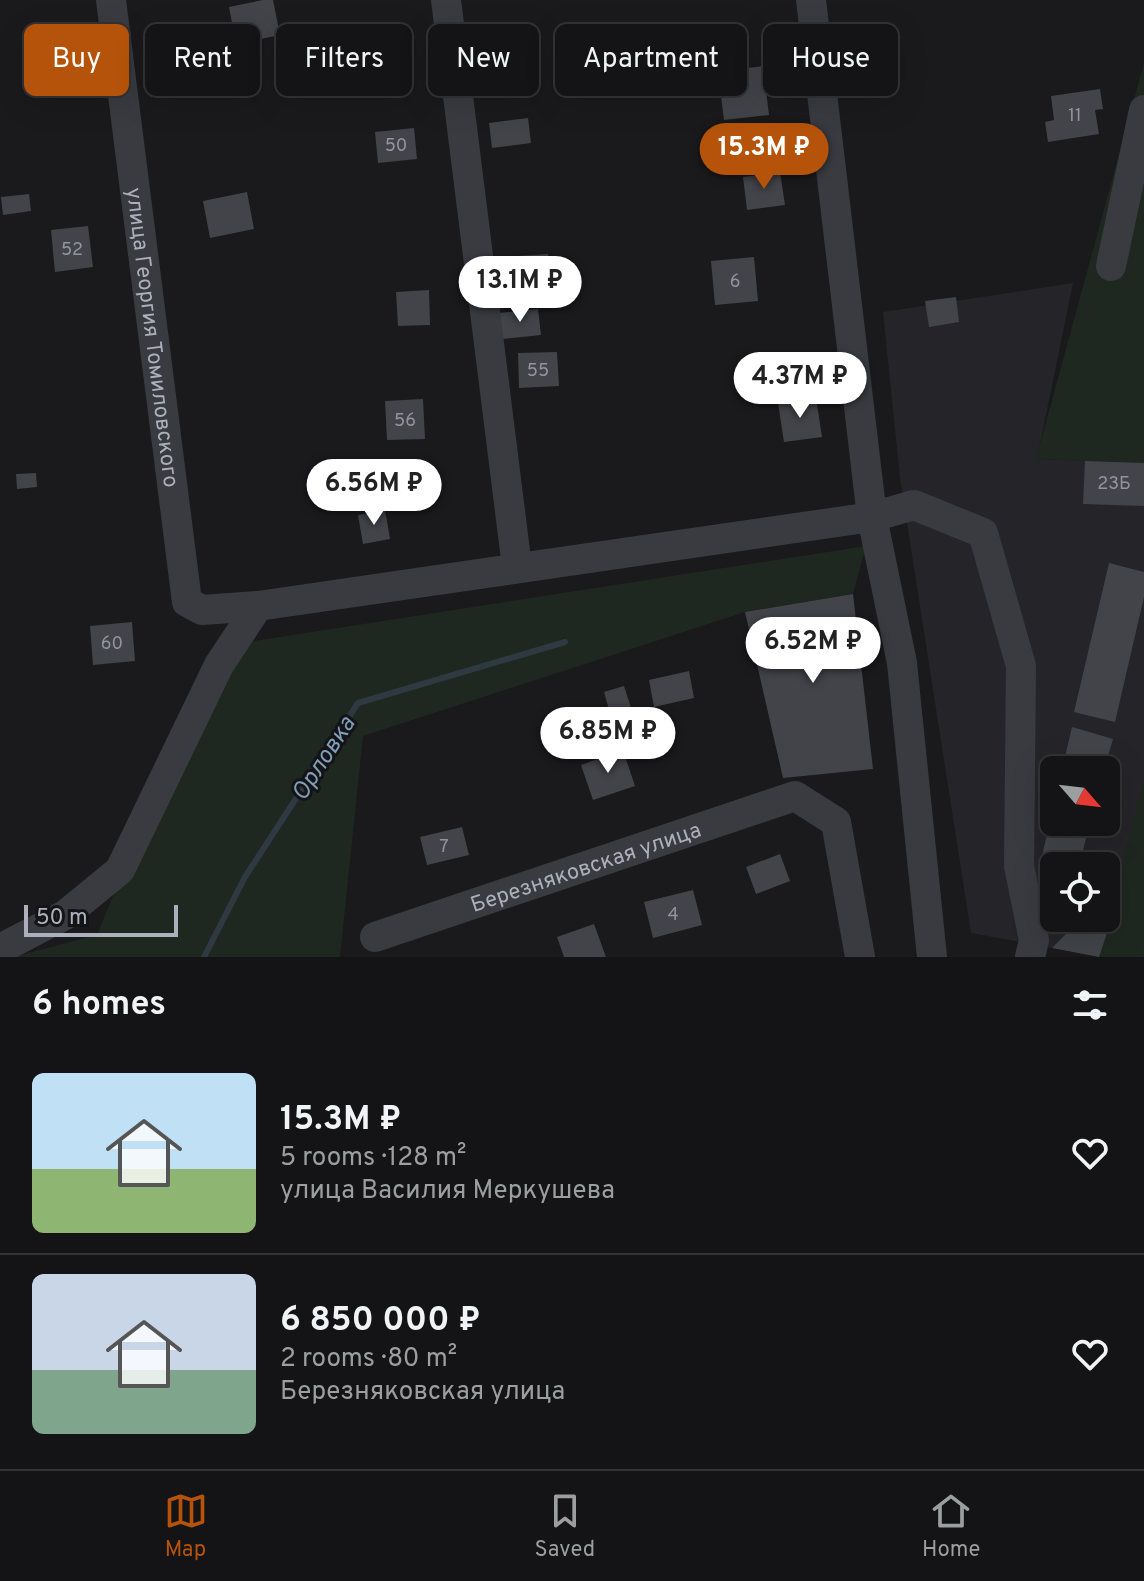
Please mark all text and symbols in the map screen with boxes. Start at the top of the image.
chip: Buy [24,24,129,96]
chip: Rent [145,24,260,96]
chip: Filters [276,24,412,96]
chip: New [428,24,539,96]
chip: Apartment [555,24,747,96]
chip: House [763,24,898,96]
house number: 11 [1068,105,1082,128]
pin: 15.3M ₽ [690,123,838,191]
text: 15.3M ₽ [718,132,810,165]
house number: 50 [385,135,407,158]
street label: улица Георгия Томиловского [119,186,183,489]
house number: 52 [61,239,83,262]
pin: 13.1M ₽ [446,256,594,324]
text: 13.1M ₽ [477,265,563,298]
house number: 6 [730,271,740,294]
pin: 4.37M ₽ [726,352,874,420]
house number: 55 [527,360,549,383]
text: 4.37M ₽ [752,361,848,394]
house number: 56 [394,410,416,433]
pin: 6.56M ₽ [300,459,448,527]
text: 6.56M ₽ [325,468,423,501]
house number: 23Б [1097,473,1131,496]
pin: 6.52M ₽ [739,617,887,685]
text: 6.52M ₽ [764,626,862,659]
house number: 60 [101,633,123,656]
pin: 6.85M ₽ [534,707,682,775]
water label: Орловка [286,711,363,807]
text: 6.85M ₽ [558,716,658,749]
north arrow [1040,756,1120,836]
map controls [1040,756,1120,932]
street label: Березняковская улица [467,817,705,920]
house number: 7 [439,836,449,859]
button: locate [1040,852,1120,932]
scale bar [24,901,178,937]
house number: 4 [667,904,679,927]
text: 50 m [36,905,88,932]
icon: filters [1068,983,1112,1027]
text: 6 homes [32,984,166,1027]
text: 15.3M ₽ [280,1099,401,1142]
icon: home [96,1105,192,1201]
icon: heart [1068,1131,1112,1175]
text: 5 rooms · 128 m² [280,1142,467,1175]
text: улица Василия Меркушева [280,1175,615,1208]
text: 6 850 000 ₽ [280,1300,481,1343]
icon: home [96,1306,192,1402]
icon: heart [1068,1332,1112,1376]
text: 2 rooms · 80 m² [280,1343,457,1376]
text: Березняковская улица [280,1376,565,1409]
tab: Map [164,1489,208,1564]
tab: Saved [535,1489,595,1564]
tab: Home [922,1489,980,1564]

